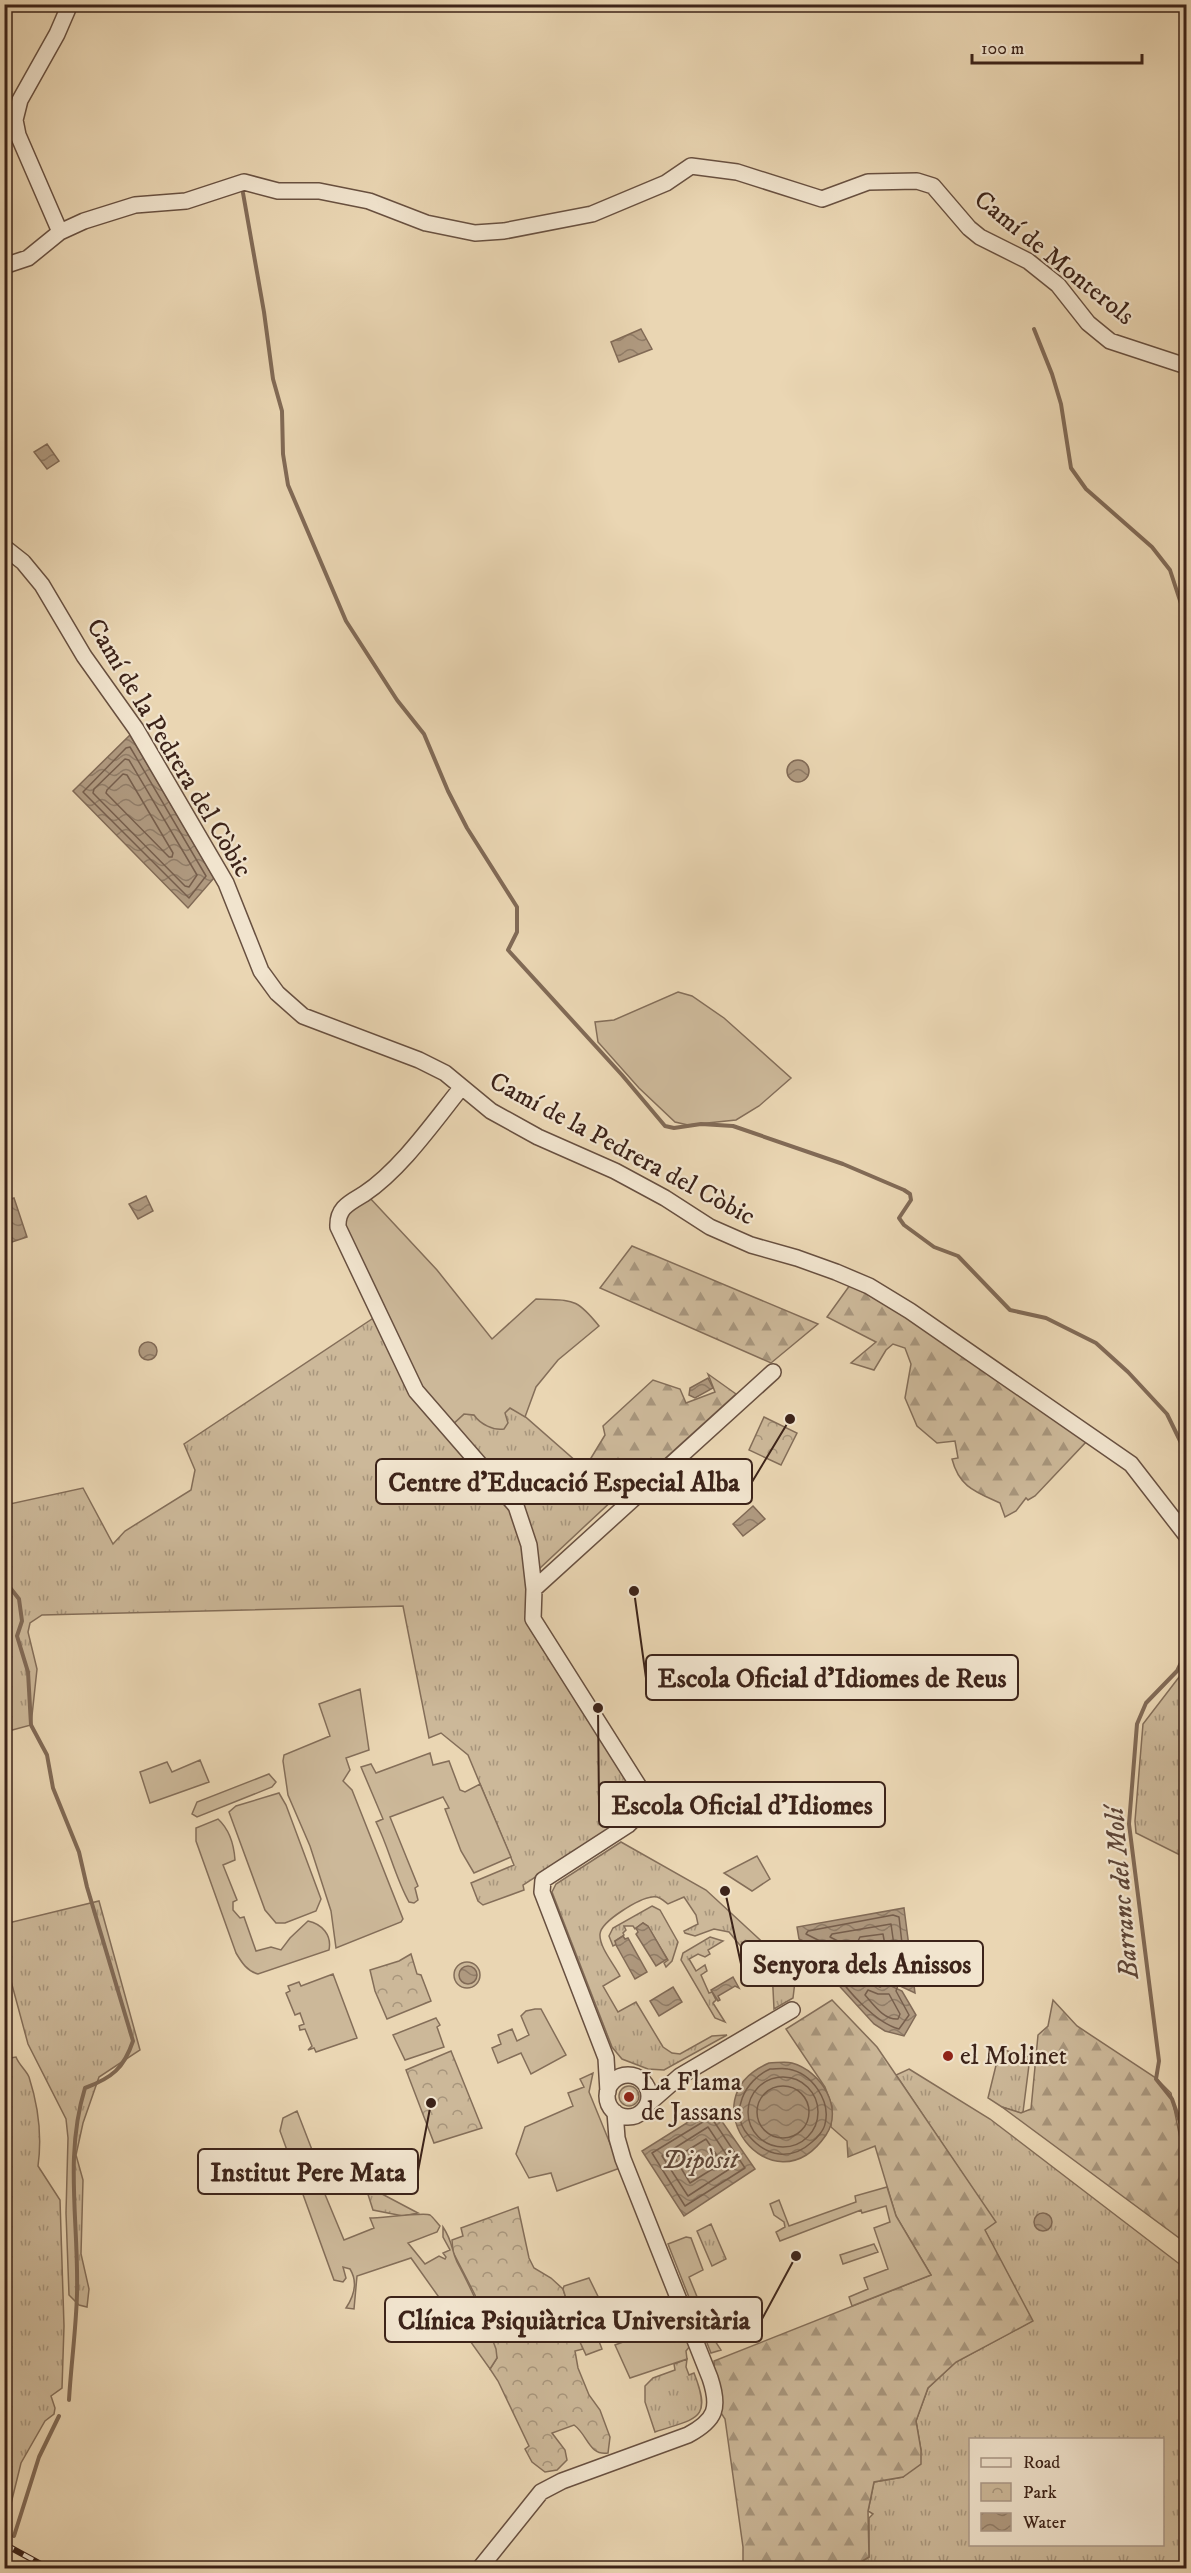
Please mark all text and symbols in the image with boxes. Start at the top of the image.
scale bar [972,27,1142,65]
text: 100 m [981,38,1024,60]
street label: Camí de Monterols [967,183,1141,333]
street label: Camí de la Pedrera del Còbic [79,613,259,883]
street label: Camí de la Pedrera del Còbic [483,1065,761,1233]
callout: Centre d'Educació Especial Alba [376,1459,752,1504]
text: Centre d'Educació Especial Alba [388,1466,740,1500]
callout: Escola Oficial d'Idiomes de Reus [646,1655,1018,1700]
text: Escola Oficial d'Idiomes de Reus [658,1662,1006,1696]
callout: Escola Oficial d'Idiomes [599,1782,885,1827]
text: Escola Oficial d'Idiomes [611,1789,873,1823]
water label: Barranc del Molí [1097,1801,1147,1981]
callout: Senyora dels Anissos [741,1941,983,1986]
text: Senyora dels Anissos [753,1948,971,1982]
place label: el Molinet [960,2040,1067,2073]
marker: el Molinet [941,2049,955,2063]
place label: La Flama de Jassans [641,2066,742,2129]
marker: La Flama de Jassans [622,2090,636,2104]
water label: Dipòsit [662,2143,740,2177]
callout: Institut Pere Mata [198,2149,418,2194]
text: Institut Pere Mata [210,2156,406,2190]
callout: Clínica Psiquiàtrica Universitària [385,2297,762,2342]
text: Clínica Psiquiàtrica Universitària [398,2304,751,2338]
legend [969,2438,1164,2546]
text: Road [1023,2452,1060,2474]
text: Park [1023,2482,1057,2504]
text: Water [1022,2512,1066,2534]

